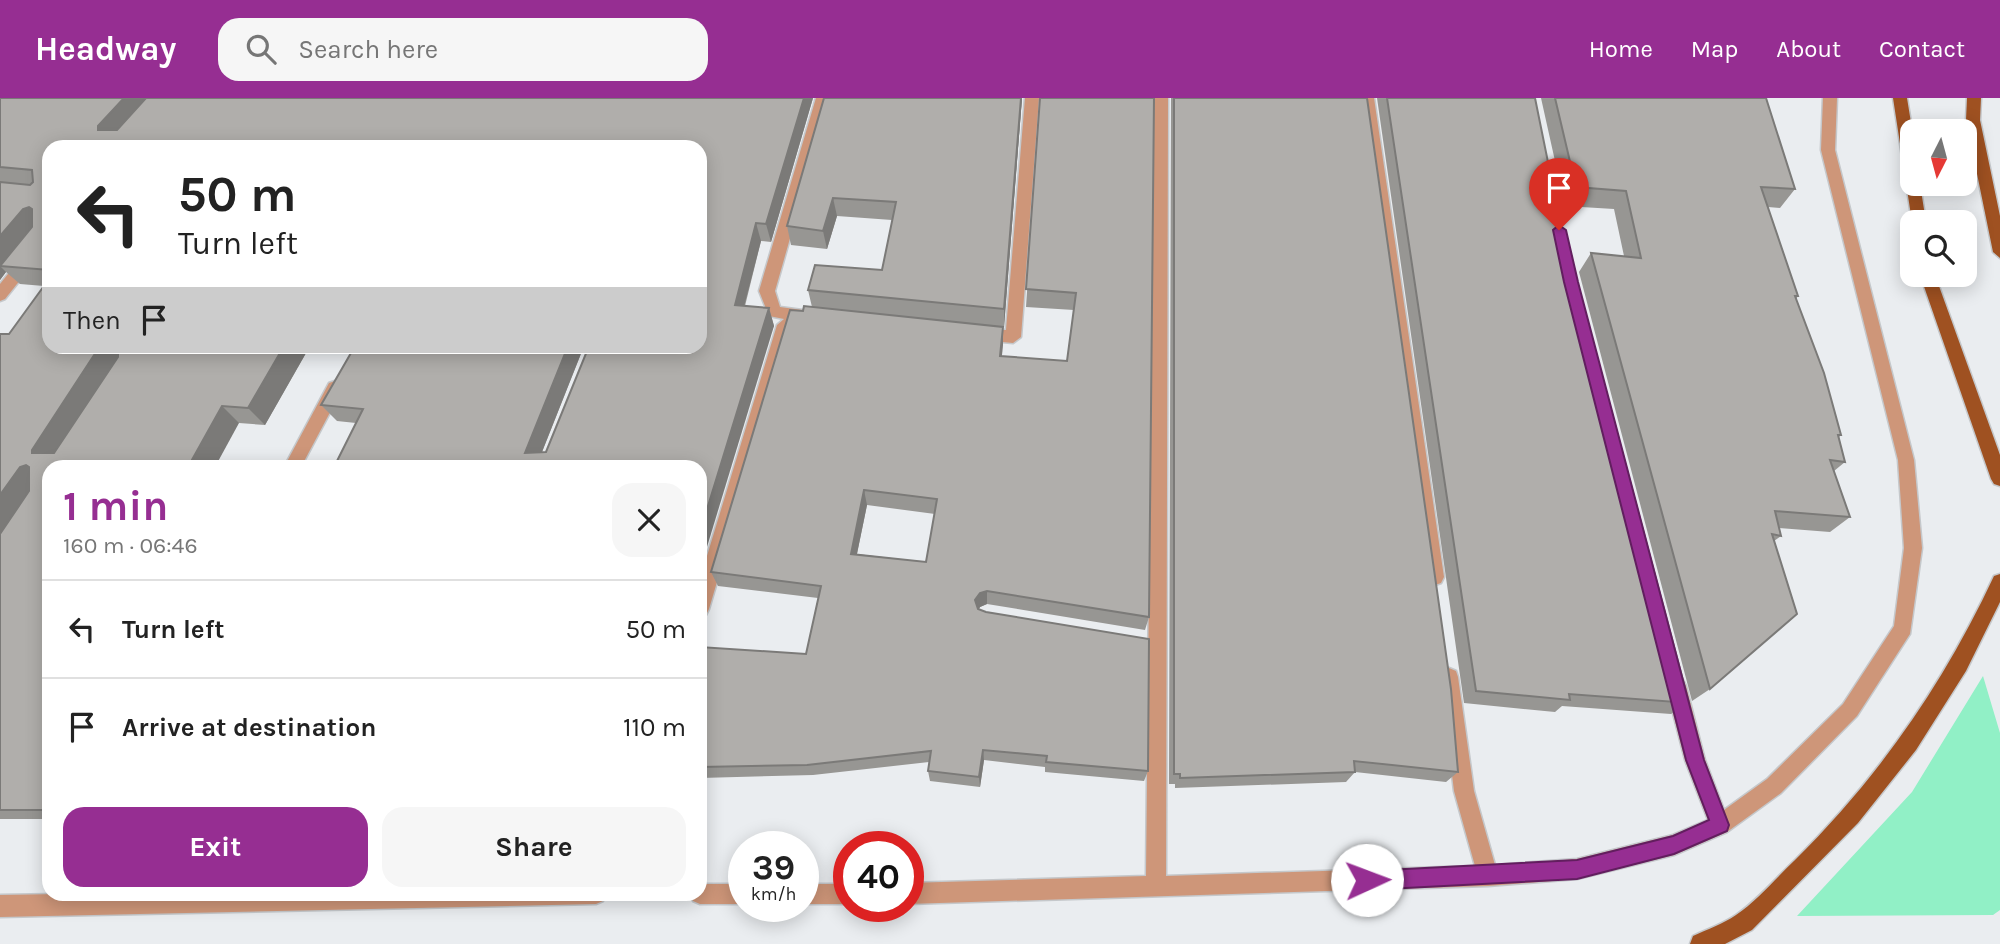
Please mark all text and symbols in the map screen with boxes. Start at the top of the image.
search box [218,18,708,81]
text: Headway [35,30,176,68]
icon: search [242,30,280,68]
text: Search here [298,34,438,65]
text: Home [1589,35,1653,63]
text: Map [1691,35,1738,63]
text: About [1776,35,1841,63]
text: Contact [1879,35,1965,63]
north arrow [1900,119,1978,196]
map controls [1900,119,1977,287]
pin [1529,158,1589,230]
text: 50 m [178,166,296,223]
icon: left [63,168,154,259]
icon: arrive [1540,169,1578,207]
button: search [1900,210,1977,287]
text: Turn left [178,225,298,262]
icon: arrive [135,301,173,339]
text: Then [63,305,121,336]
text: 1 min [63,481,168,531]
button: close [612,483,686,557]
text: 160 m · 06:46 [63,532,198,559]
icon: left [63,610,101,648]
text: Turn left [122,614,224,645]
text: 50 m [625,614,686,645]
icon: arrive [63,708,101,746]
text: Arrive at destination [122,712,376,743]
text: 110 m [623,712,686,743]
button: Exit [63,807,368,887]
button: Share [382,807,686,887]
speed limit sign: 40 [833,831,924,922]
position arrow [1330,843,1404,917]
text: 39 [752,847,795,888]
text: km/h [751,883,796,905]

